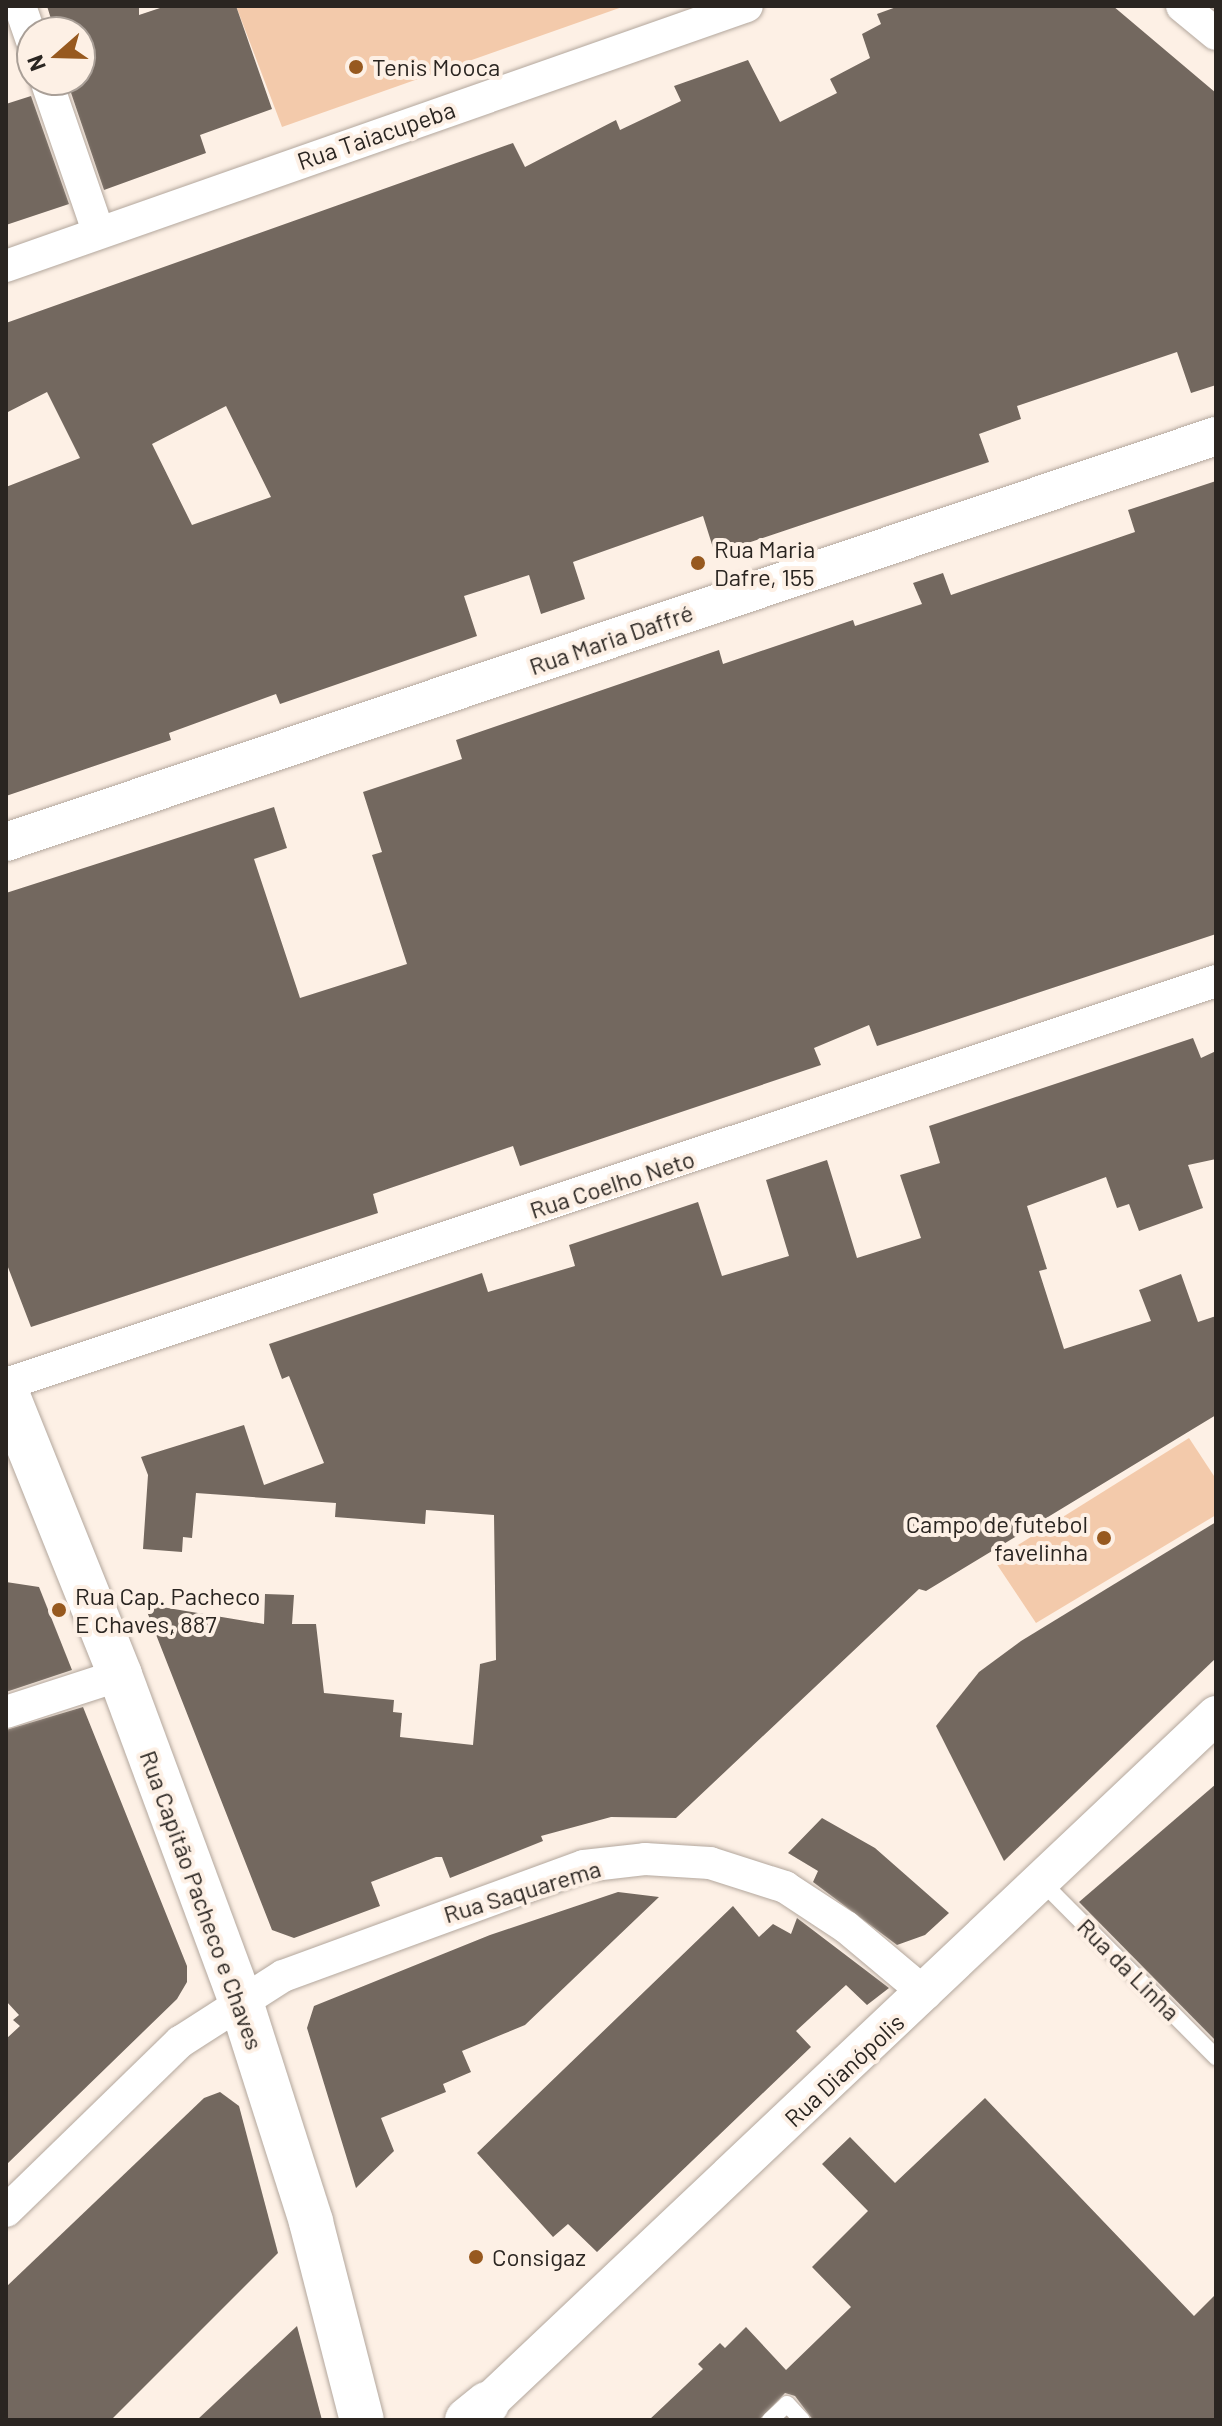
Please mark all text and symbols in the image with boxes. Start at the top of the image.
north arrow [16,16,96,96]
text: N [21,52,50,75]
place label: Tenis Mooca [372,53,500,81]
marker: Tenis Mooca [347,58,365,76]
street label: Rua Taiacupeba [293,95,459,175]
place label: Rua Maria Dafre, 155 [714,535,815,591]
marker: Rua Maria Dafre, 155 [689,554,707,572]
street label: Rua Maria Daffré [525,597,697,681]
street label: Rua Coelho Neto [526,1144,698,1224]
place label: Campo de futebol favelinha [906,1510,1088,1566]
marker: Campo de futebol favelinha [1095,1529,1113,1547]
place label: Rua Cap. Pacheco E Chaves, 887 [75,1582,260,1638]
marker: Rua Cap. Pacheco E Chaves, 887 [50,1601,68,1619]
street label: Rua Capitão Pacheco e Chaves [134,1746,270,2054]
street label: Rua Saquarema [440,1853,604,1929]
street label: Rua da Linha [1072,1912,1186,2026]
street label: Rua Dianópolis [778,2007,910,2133]
place label: Consigaz [492,2243,586,2271]
marker: Consigaz [467,2248,485,2266]

